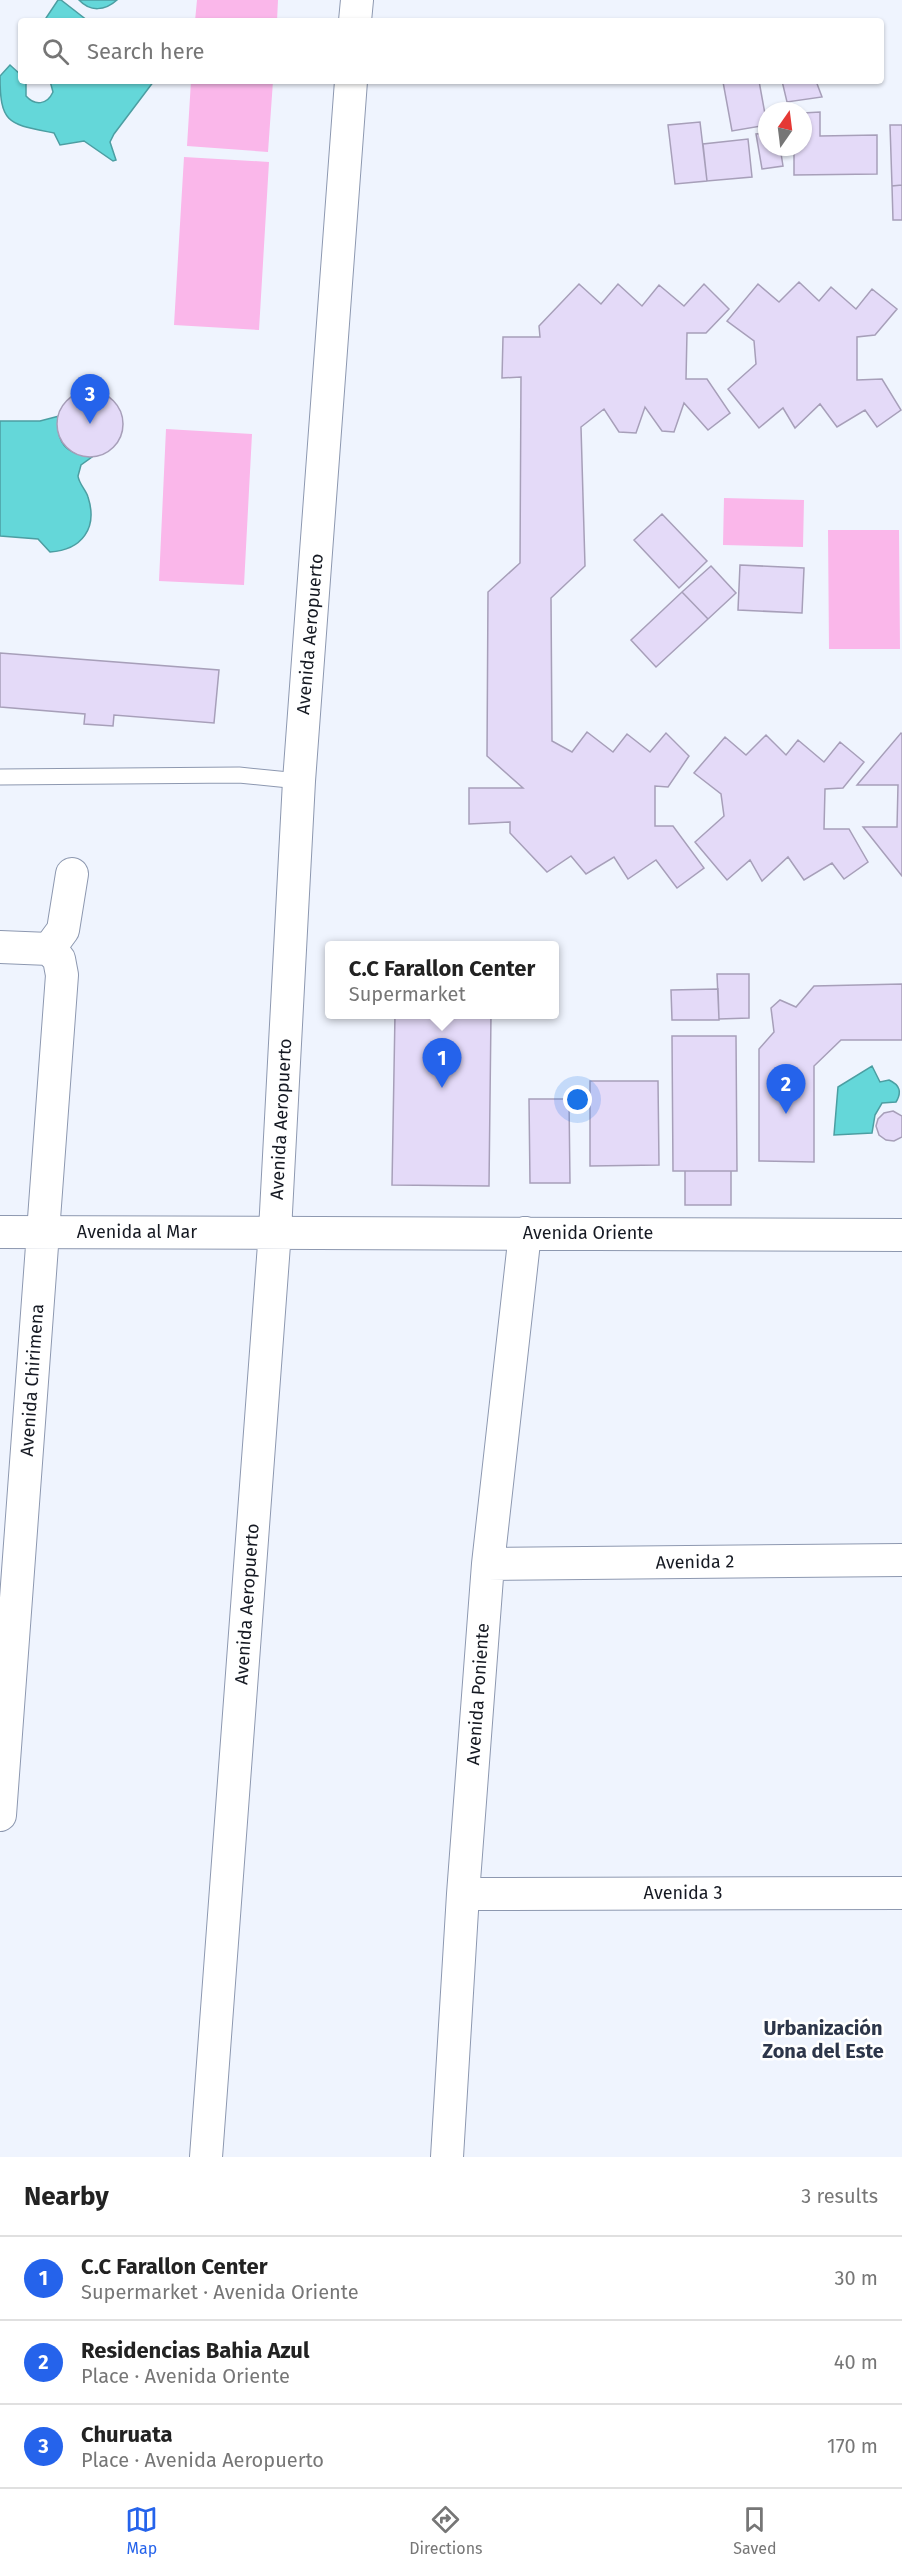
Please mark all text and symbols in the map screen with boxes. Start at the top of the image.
search box [18,18,884,84]
icon: search [39,35,72,68]
text: Search here [87,38,205,65]
north arrow [758,102,812,156]
pin: 3 [70,374,110,424]
street label: Avenida Aeropuerto [292,553,328,715]
popup [325,941,559,1019]
text: C.C Farallon Center [349,955,535,982]
text: Supermarket [349,982,466,1006]
street label: Avenida Aeropuerto [266,1038,296,1200]
pin: 1 [422,1038,462,1088]
pin: 2 [766,1064,806,1114]
your location [563,1085,592,1114]
street label: Avenida al Mar [77,1221,197,1243]
street label: Avenida Oriente [523,1222,653,1244]
street label: Avenida Chirimena [16,1303,48,1457]
street label: Avenida Aeropuerto [230,1523,264,1685]
street label: Avenida 2 [655,1550,735,1574]
street label: Avenida Poniente [462,1622,494,1766]
street label: Avenida 3 [644,1882,722,1904]
district label: Urbanización Zona del Este [762,2016,884,2063]
text: Nearby [24,2181,109,2212]
text: 3 results [801,2184,878,2208]
text: C.C Farallon Center [81,2253,268,2280]
text: 1 [39,2266,48,2290]
text: 30 m [834,2266,878,2290]
text: Supermarket · Avenida Oriente [81,2280,359,2304]
text: Residencias Bahia Azul [81,2337,309,2364]
text: 2 [38,2350,49,2374]
text: 40 m [834,2350,878,2374]
text: Place · Avenida Oriente [81,2364,290,2388]
text: Churuata [81,2421,172,2448]
text: 3 [38,2434,49,2458]
text: 170 m [827,2434,878,2458]
text: Place · Avenida Aeropuerto [81,2448,324,2472]
tab: Map [125,2503,158,2558]
tab: Directions [409,2503,483,2558]
tab: Saved [733,2503,777,2558]

